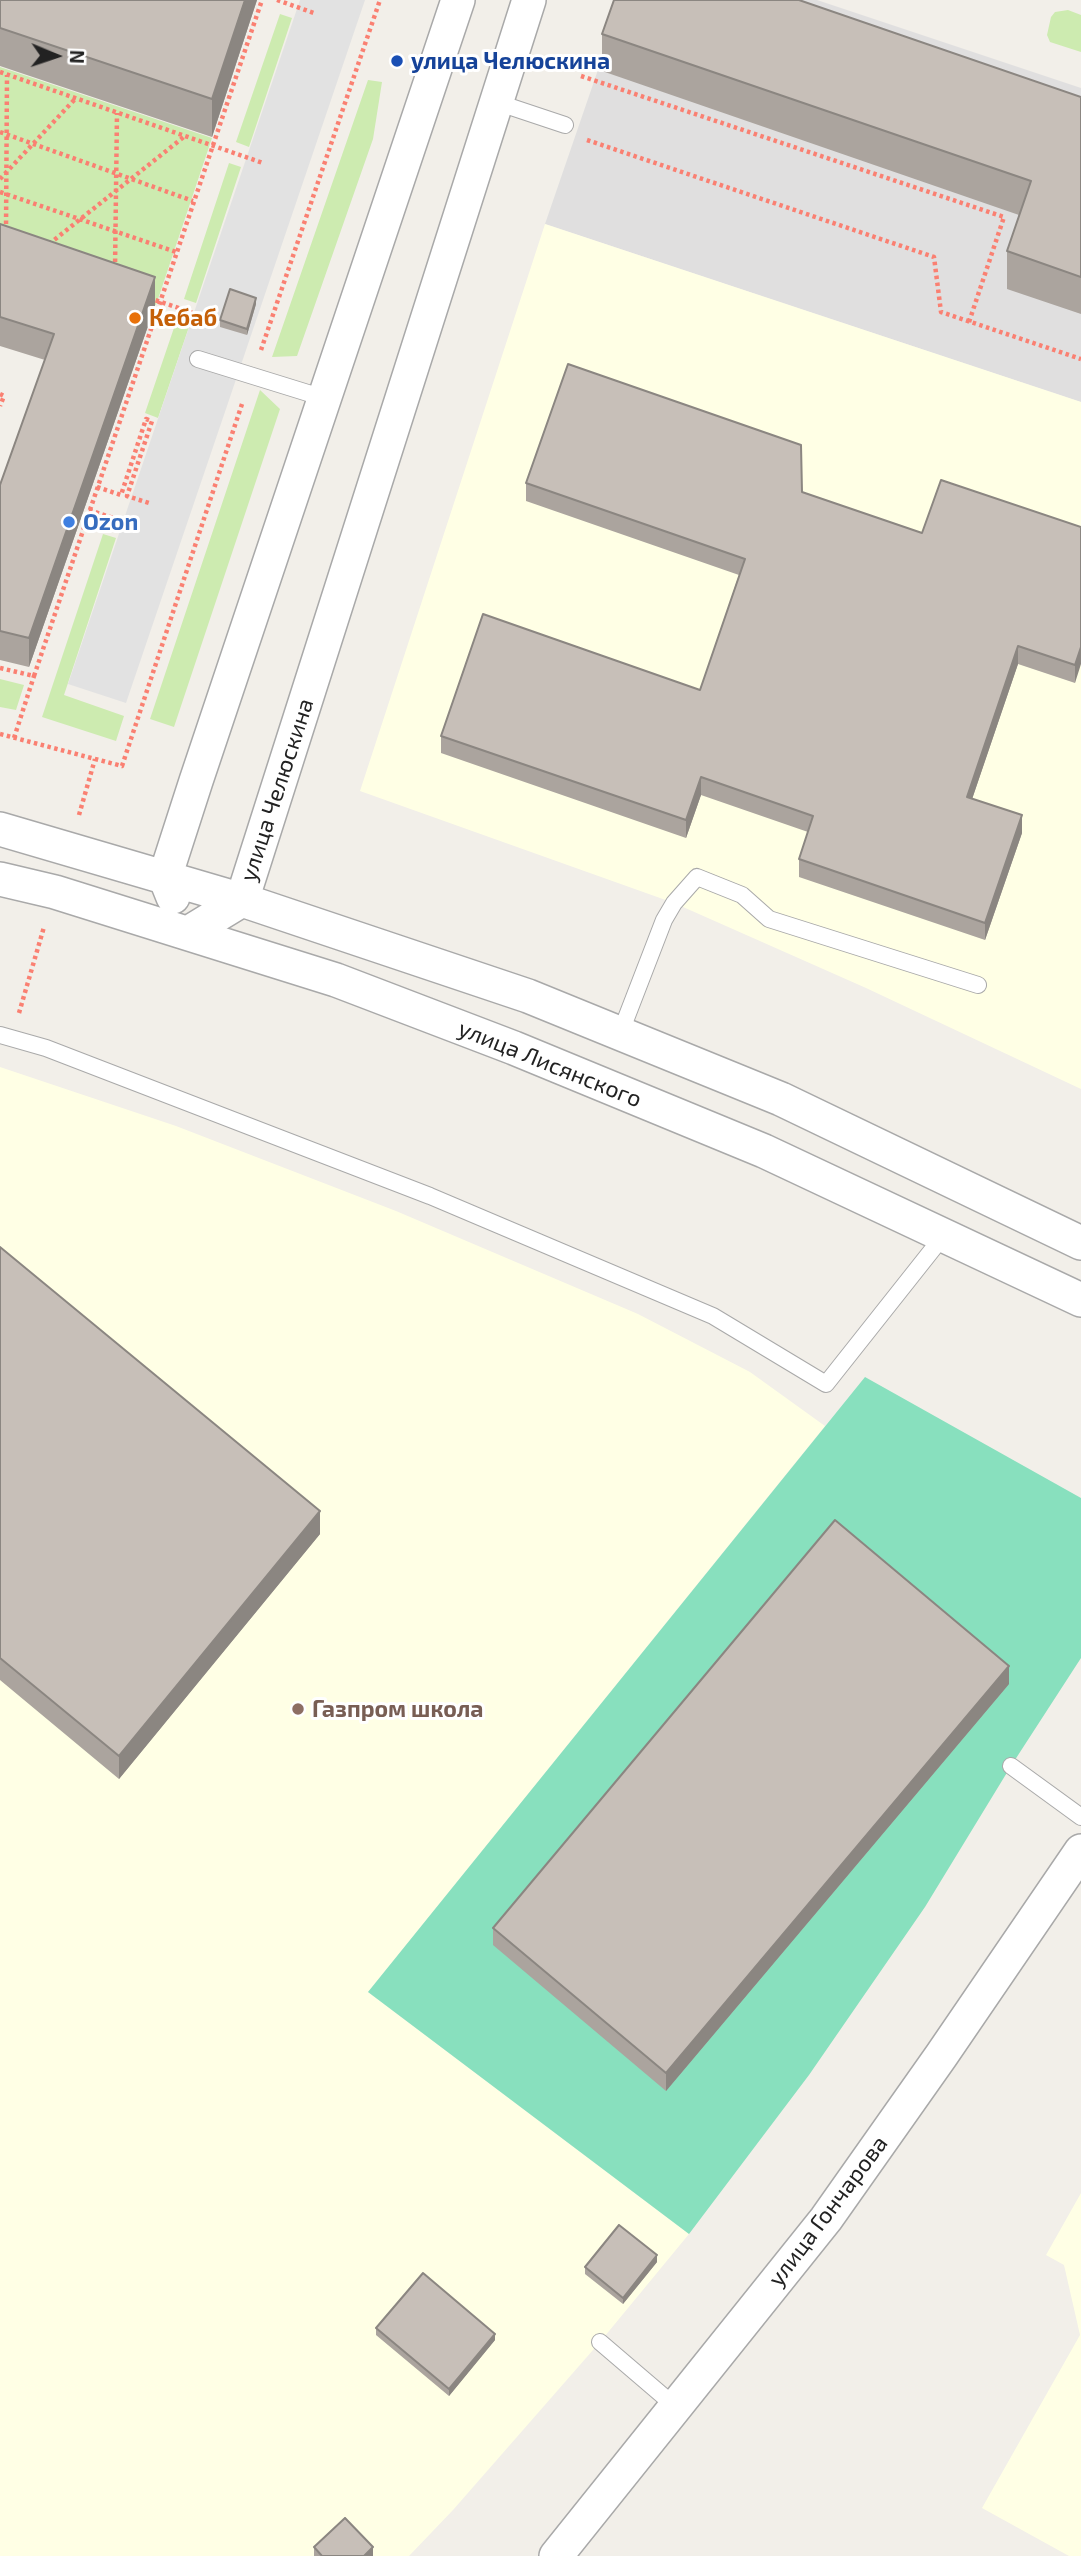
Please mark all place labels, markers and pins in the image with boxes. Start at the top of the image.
place label: улица Челюскина [411,47,610,75]
marker: улица Челюскина [389,53,405,69]
place label: Кебаб [149,304,217,332]
marker: Кебаб [127,310,143,326]
place label: Ozon [83,508,138,536]
marker: Ozon [61,514,77,530]
place label: Газпром школа [312,1695,484,1723]
marker: Газпром школа [290,1701,306,1717]

